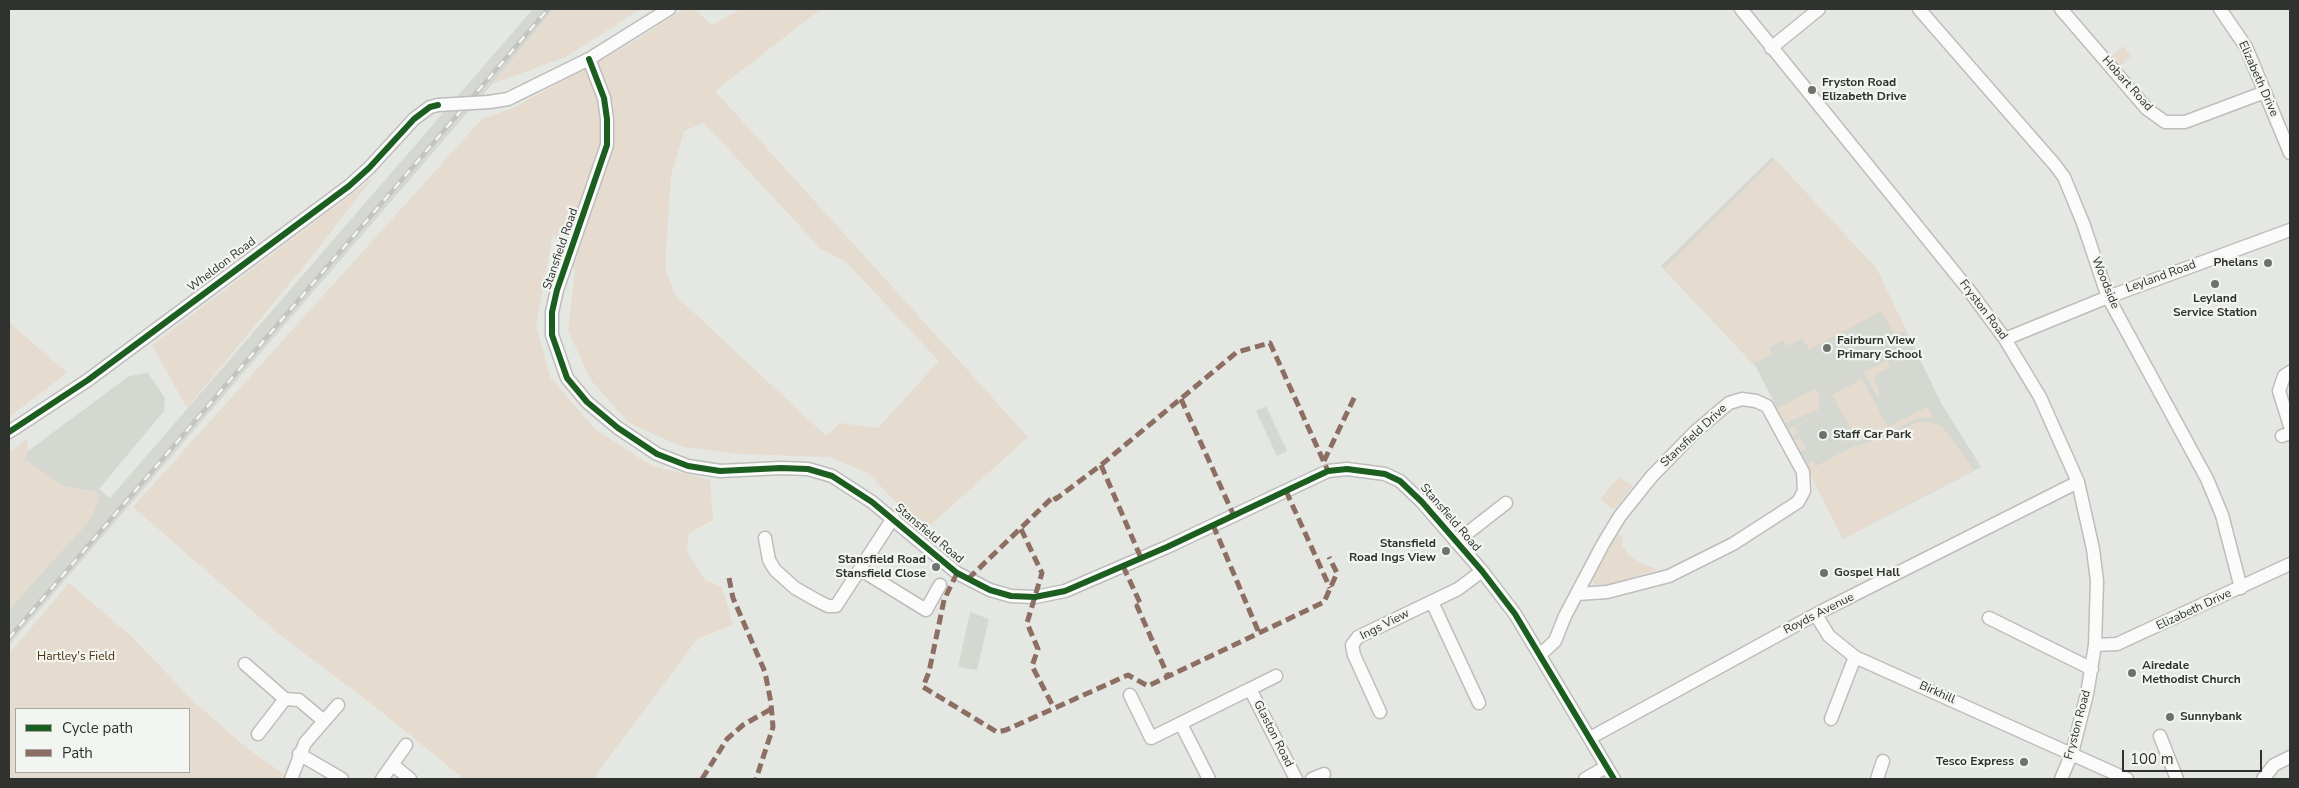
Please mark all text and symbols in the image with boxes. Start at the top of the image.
street label: Elizabeth Drive [2235,39,2281,119]
street label: Hobart Road [2099,54,2155,114]
place label: Fryston Road Elizabeth Drive [1822,76,1906,104]
marker: Fryston Road Elizabeth Drive [1806,84,1818,96]
street label: Stansfield Road [540,206,582,292]
street label: Wheldon Road [185,235,259,295]
street label: Woodside [2088,255,2122,311]
place label: Phelans [2213,256,2258,270]
marker: Phelans [2262,257,2274,269]
street label: Leyland Road [2124,258,2198,296]
street label: Fryston Road [1956,277,2010,343]
marker: Leyland Service Station [2209,278,2221,290]
place label: Leyland Service Station [2173,292,2257,320]
place label: Fairburn View Primary School [1837,334,1922,362]
marker: Fairburn View Primary School [1821,342,1833,354]
street label: Stansfield Drive [1658,402,1730,470]
place label: Staff Car Park [1833,428,1911,442]
marker: Staff Car Park [1817,429,1829,441]
street label: Stansfield Road [1417,481,1483,555]
street label: Stansfield Road [892,501,966,567]
place label: Stansfield Road Ings View [1349,537,1436,565]
marker: Stansfield Road Ings View [1440,545,1452,557]
place label: Stansfield Road Stansfield Close [835,553,926,581]
marker: Stansfield Road Stansfield Close [930,561,942,573]
place label: Gospel Hall [1834,566,1900,580]
marker: Gospel Hall [1818,567,1830,579]
street label: Elizabeth Drive [2154,586,2234,634]
street label: Royds Avenue [1781,590,1857,638]
street label: Ings View [1358,607,1412,643]
park label: Hartley's Field [37,650,115,664]
place label: Airedale Methodist Church [2142,659,2241,687]
marker: Airedale Methodist Church [2126,667,2138,679]
street label: Birkhill [1917,679,1957,707]
street label: Fryston Road [2062,689,2094,761]
street label: Glaston Road [1250,698,1296,770]
legend [15,708,190,773]
place label: Sunnybank [2180,710,2242,724]
marker: Sunnybank [2164,711,2176,723]
text: Cycle path [62,718,133,738]
scale bar [2124,740,2264,772]
text: Path [62,743,93,763]
text: 100 m [2130,749,2174,769]
place label: Tesco Express [1936,755,2014,769]
marker: Tesco Express [2018,756,2030,768]

